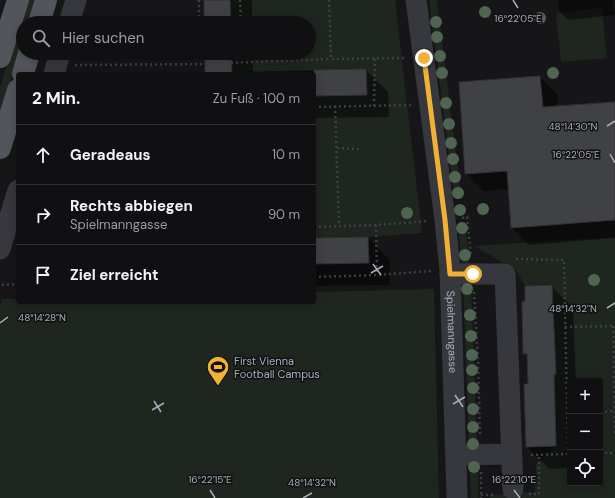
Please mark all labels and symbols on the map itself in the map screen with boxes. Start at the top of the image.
text: 16°22'05"E [494,12,542,25]
route end [415,49,433,67]
text: 48°14'30"N [549,120,598,133]
text: 16°22'05"E [552,148,600,161]
route start [464,265,482,283]
street label: Spielmanngasse [444,290,460,373]
text: 48°14'32"N [549,302,597,315]
text: 48°14'28"N [18,311,66,324]
sports icon: First Vienna Football Campus [205,354,231,387]
place label: First Vienna Football Campus [234,354,320,381]
text: 16°22'15"E [188,473,232,486]
text: 16°22'10"E [492,473,537,486]
text: 48°14'32"N [288,476,336,489]

